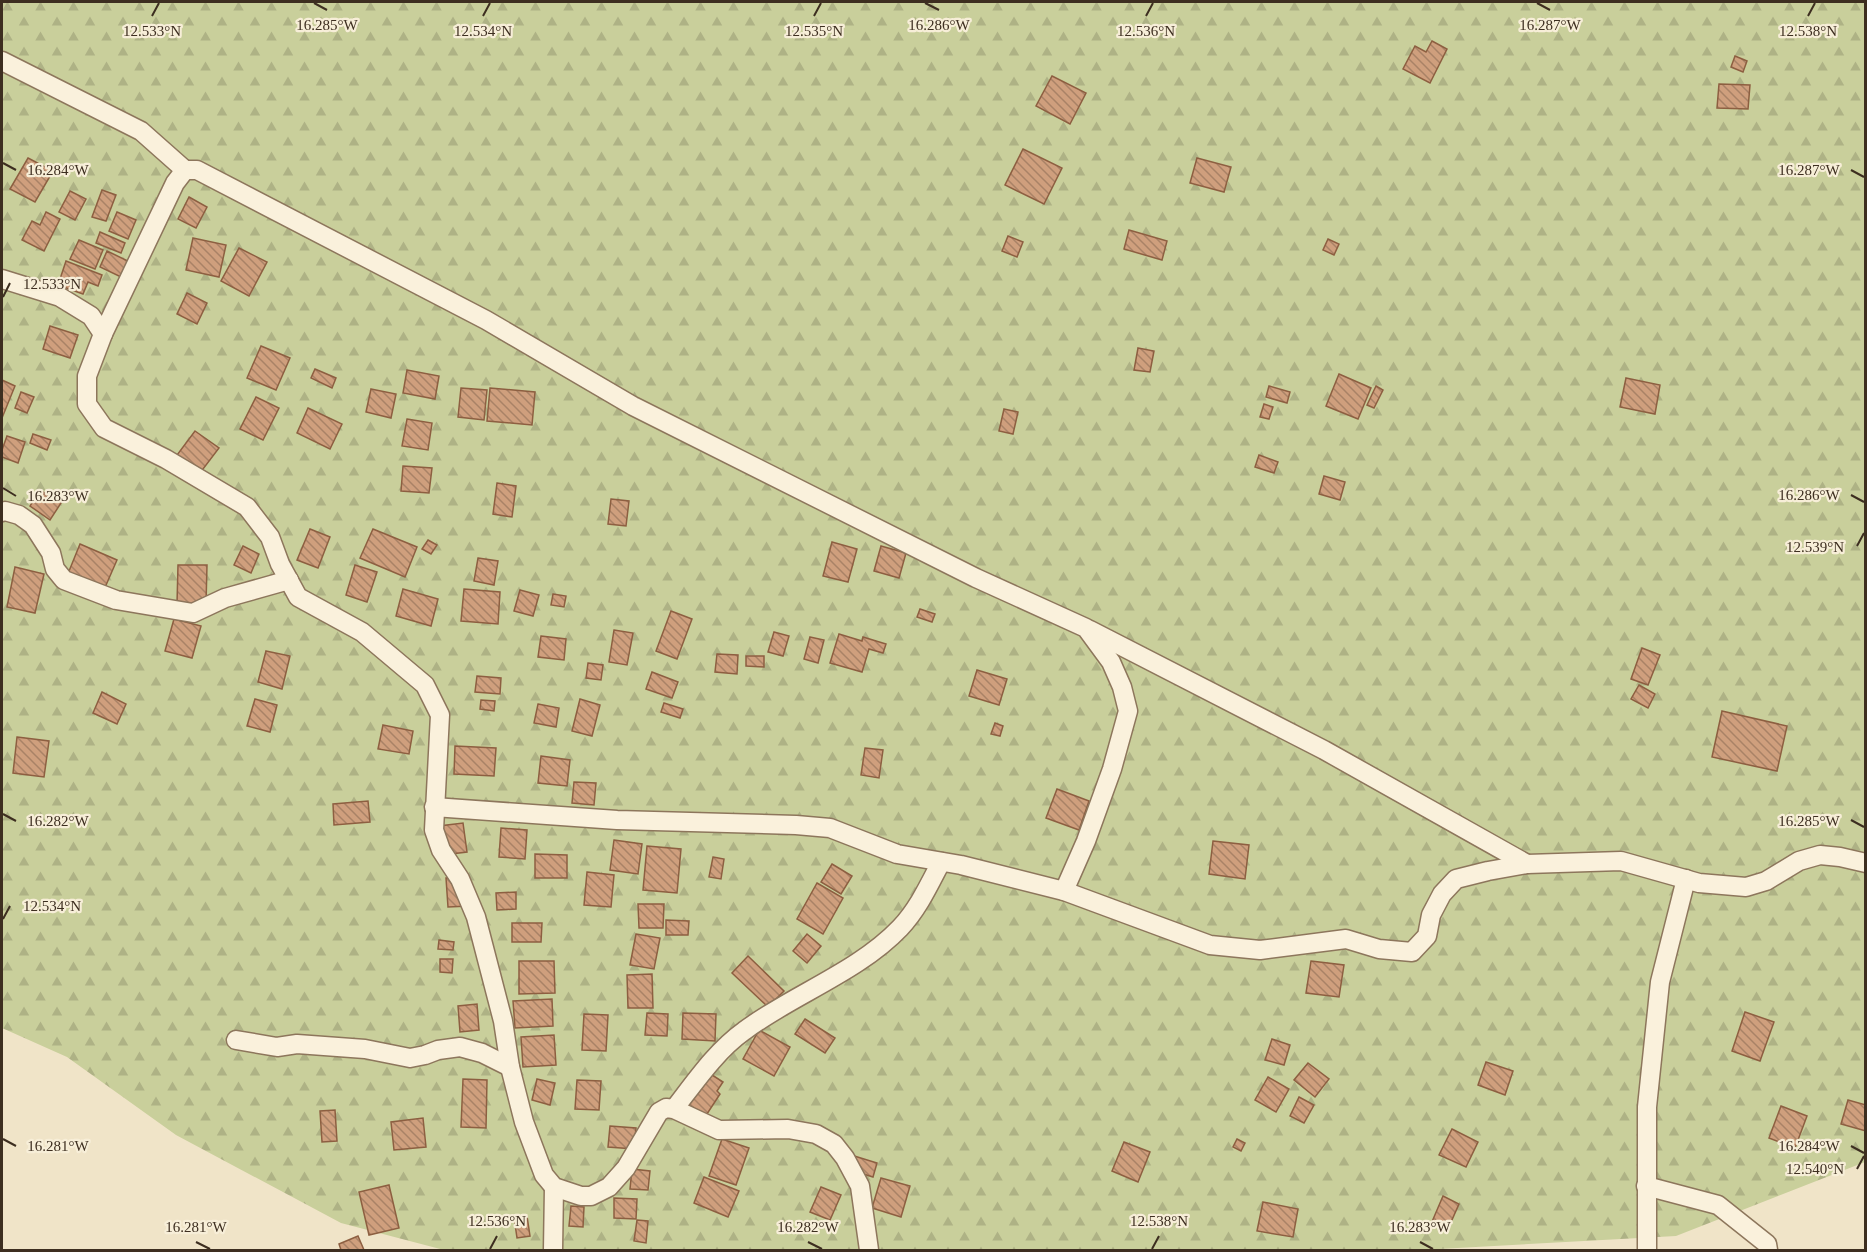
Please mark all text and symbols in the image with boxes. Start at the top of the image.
text: 16.285°W [296,17,359,33]
text: 16.286°W [908,17,971,33]
text: 16.287°W [1519,17,1582,33]
text: 12.533°N [123,23,181,39]
text: 12.534°N [454,23,512,39]
text: 12.535°N [785,23,843,39]
text: 12.536°N [1117,23,1175,39]
text: 12.538°N [1779,23,1837,39]
text: 16.284°W [27,162,90,178]
text: 16.287°W [1778,162,1841,178]
text: 12.533°N [23,276,81,292]
text: 16.286°W [1778,487,1841,503]
text: 16.283°W [27,488,90,504]
text: 12.539°N [1786,539,1844,555]
text: 16.282°W [27,813,90,829]
text: 16.285°W [1778,813,1841,829]
text: 12.534°N [23,898,81,914]
text: 16.281°W [27,1138,90,1154]
text: 16.284°W [1778,1138,1841,1154]
text: 12.540°N [1786,1161,1844,1177]
text: 12.536°N [468,1213,526,1229]
text: 12.538°N [1130,1213,1188,1229]
text: 16.281°W [165,1219,228,1235]
text: 16.282°W [777,1219,840,1235]
text: 16.283°W [1389,1219,1452,1235]

